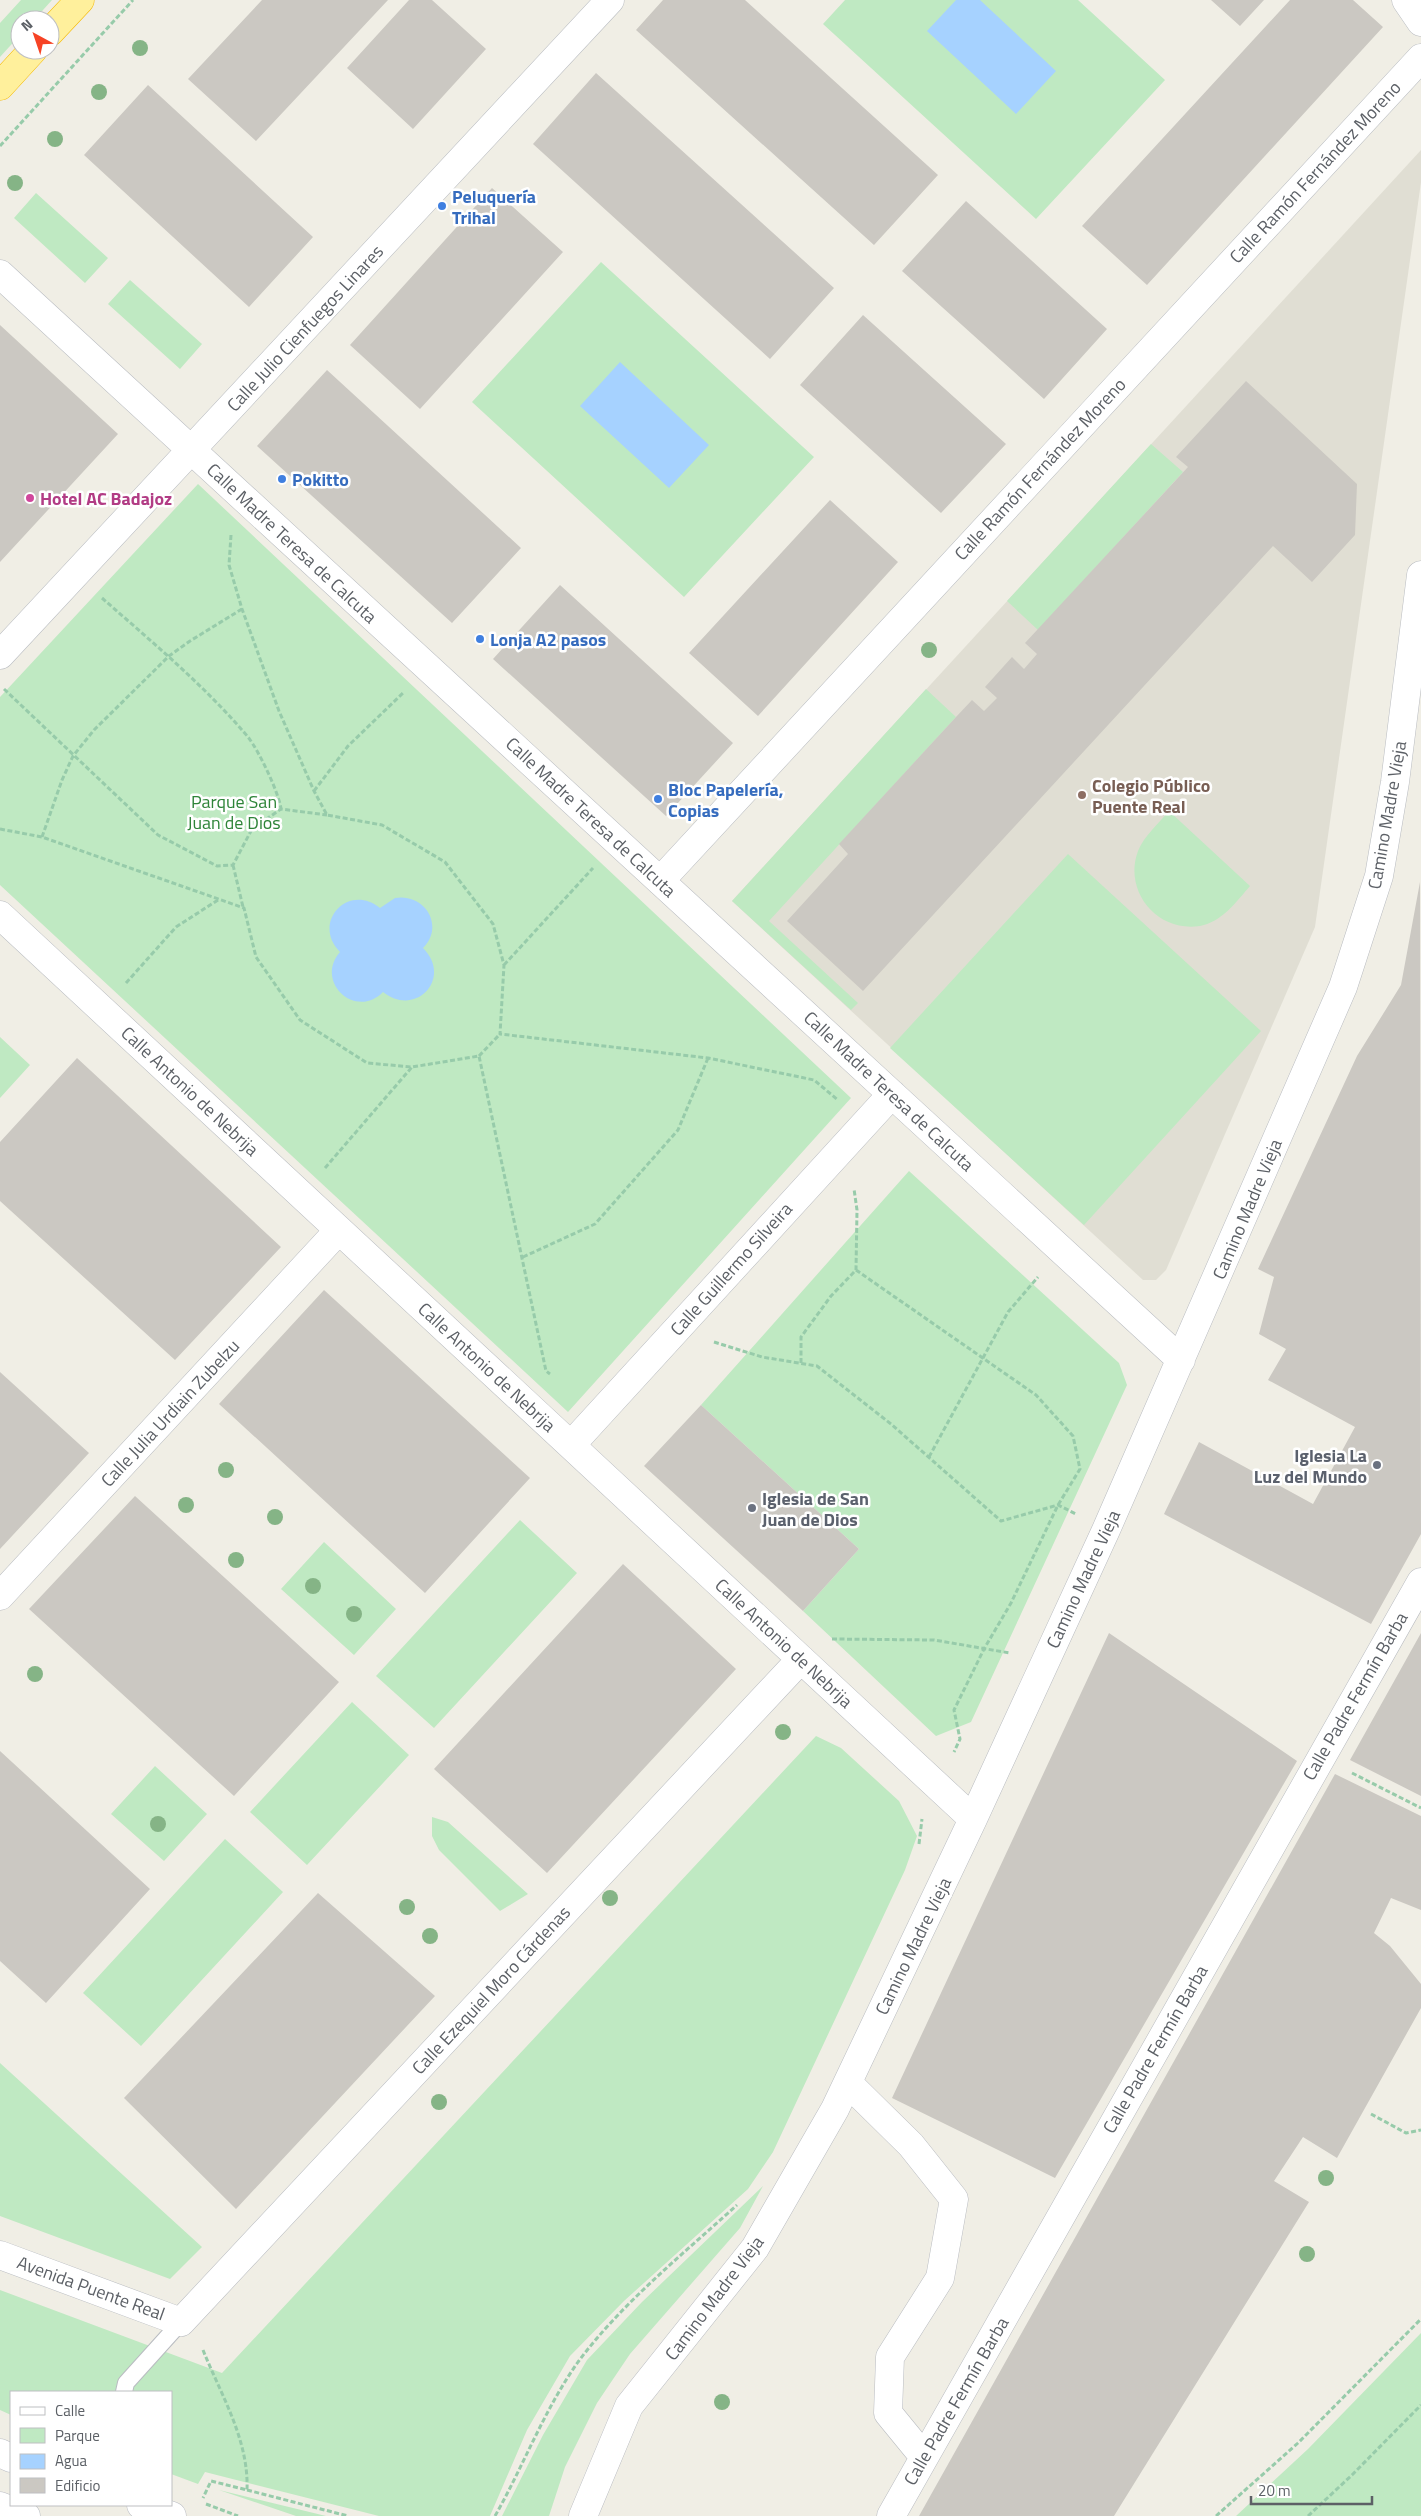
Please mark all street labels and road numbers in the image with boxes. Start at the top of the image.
street label: Calle Ramón Fernández Moreno [1223,75,1407,269]
street label: Calle Julio Cienfuegos Linares [220,239,390,417]
street label: Calle Ramón Fernández Moreno [948,372,1132,566]
street label: Calle Madre Teresa de Calcuta [201,457,383,629]
street label: Calle Madre Teresa de Calcuta [500,731,682,903]
street label: Camino Madre Vieja [1361,739,1413,891]
street label: Calle Madre Teresa de Calcuta [798,1005,980,1177]
street label: Calle Antonio de Nebrija [115,1020,265,1162]
street label: Camino Madre Vieja [1205,1135,1289,1283]
street label: Calle Guillermo Silveira [664,1196,798,1342]
street label: Calle Antonio de Nebrija [412,1296,562,1438]
street label: Calle Julia Urdiain Zubelzu [94,1333,246,1493]
street label: Camino Madre Vieja [1039,1505,1127,1653]
street label: Calle Antonio de Nebrija [709,1572,859,1714]
street label: Calle Padre Fermín Barba [1296,1607,1414,1785]
street label: Camino Madre Vieja [868,1873,958,2019]
street label: Calle Ezequiel Moro Cárdenas [405,1900,577,2080]
street label: Calle Padre Fermín Barba [1096,1960,1214,2138]
street label: Camino Madre Vieja [658,2230,770,2366]
street label: Avenida Puente Real [13,2249,169,2327]
street label: Calle Padre Fermín Barba [897,2312,1015,2490]

